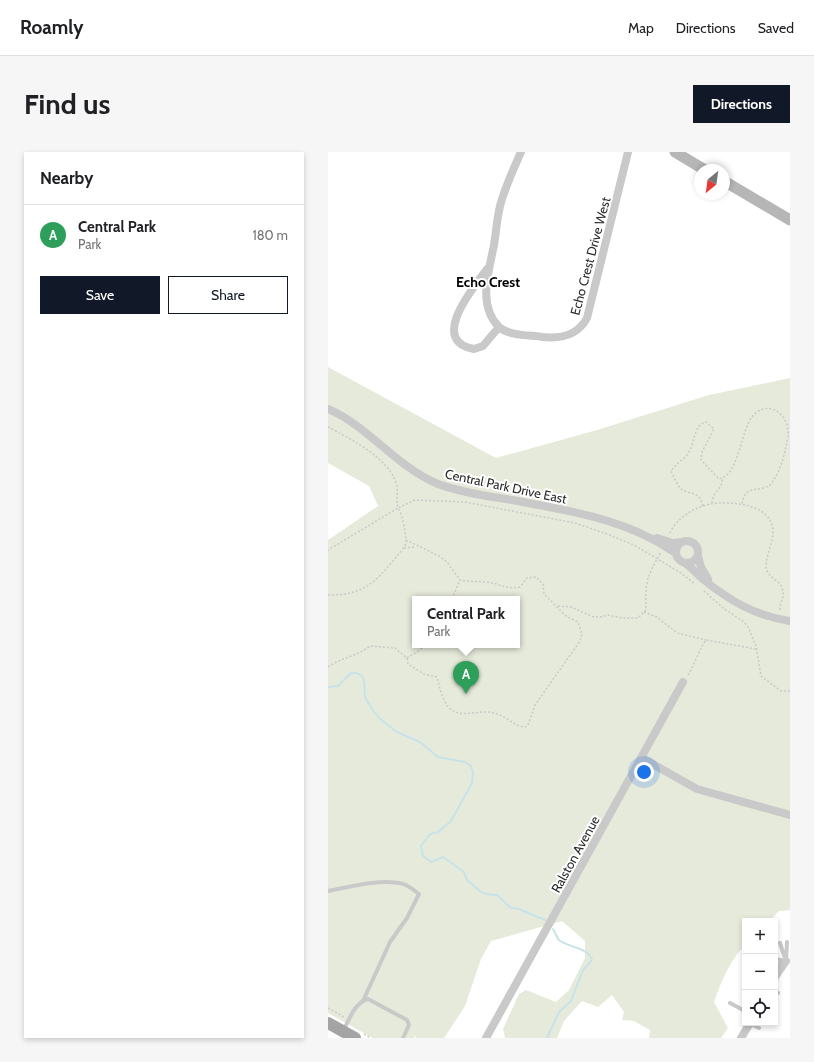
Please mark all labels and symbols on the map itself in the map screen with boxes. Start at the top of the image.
north arrow [694,164,730,200]
street label: Echo Crest Drive West [567,195,614,317]
district label: Echo Crest [456,273,520,291]
street label: Central Park Drive East [444,465,569,507]
pin: A [453,661,479,694]
your location [634,762,654,782]
street label: Ralston Avenue [547,812,603,895]

